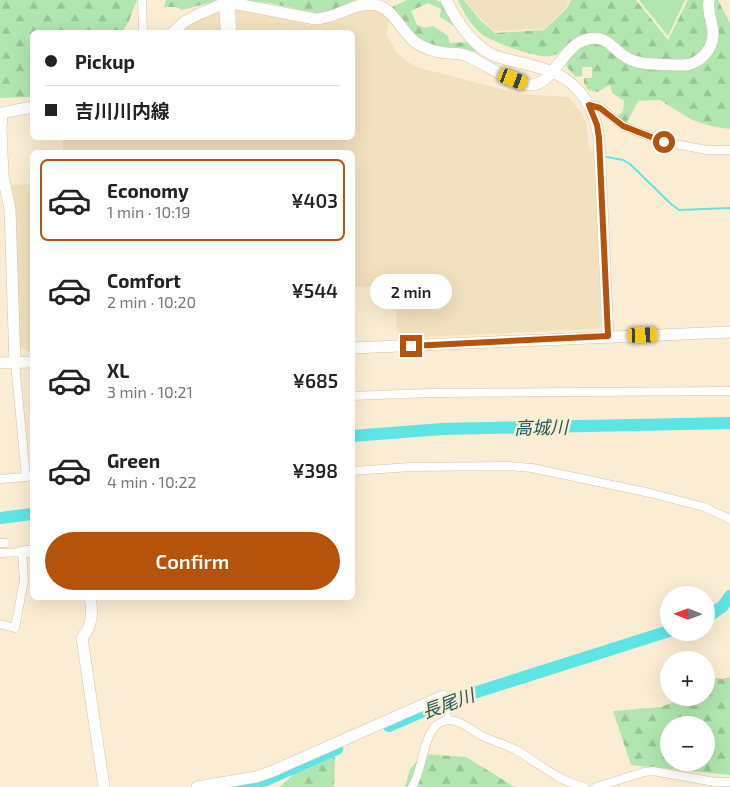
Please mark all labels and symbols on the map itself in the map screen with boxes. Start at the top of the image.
car [496,67,529,91]
route start [653,131,675,153]
callout: 2 min [370,274,452,308]
car [627,327,658,343]
route end [400,335,422,357]
water label: 高城川 [514,415,570,438]
north arrow [660,586,715,641]
water label: 長尾川 [419,683,479,723]

